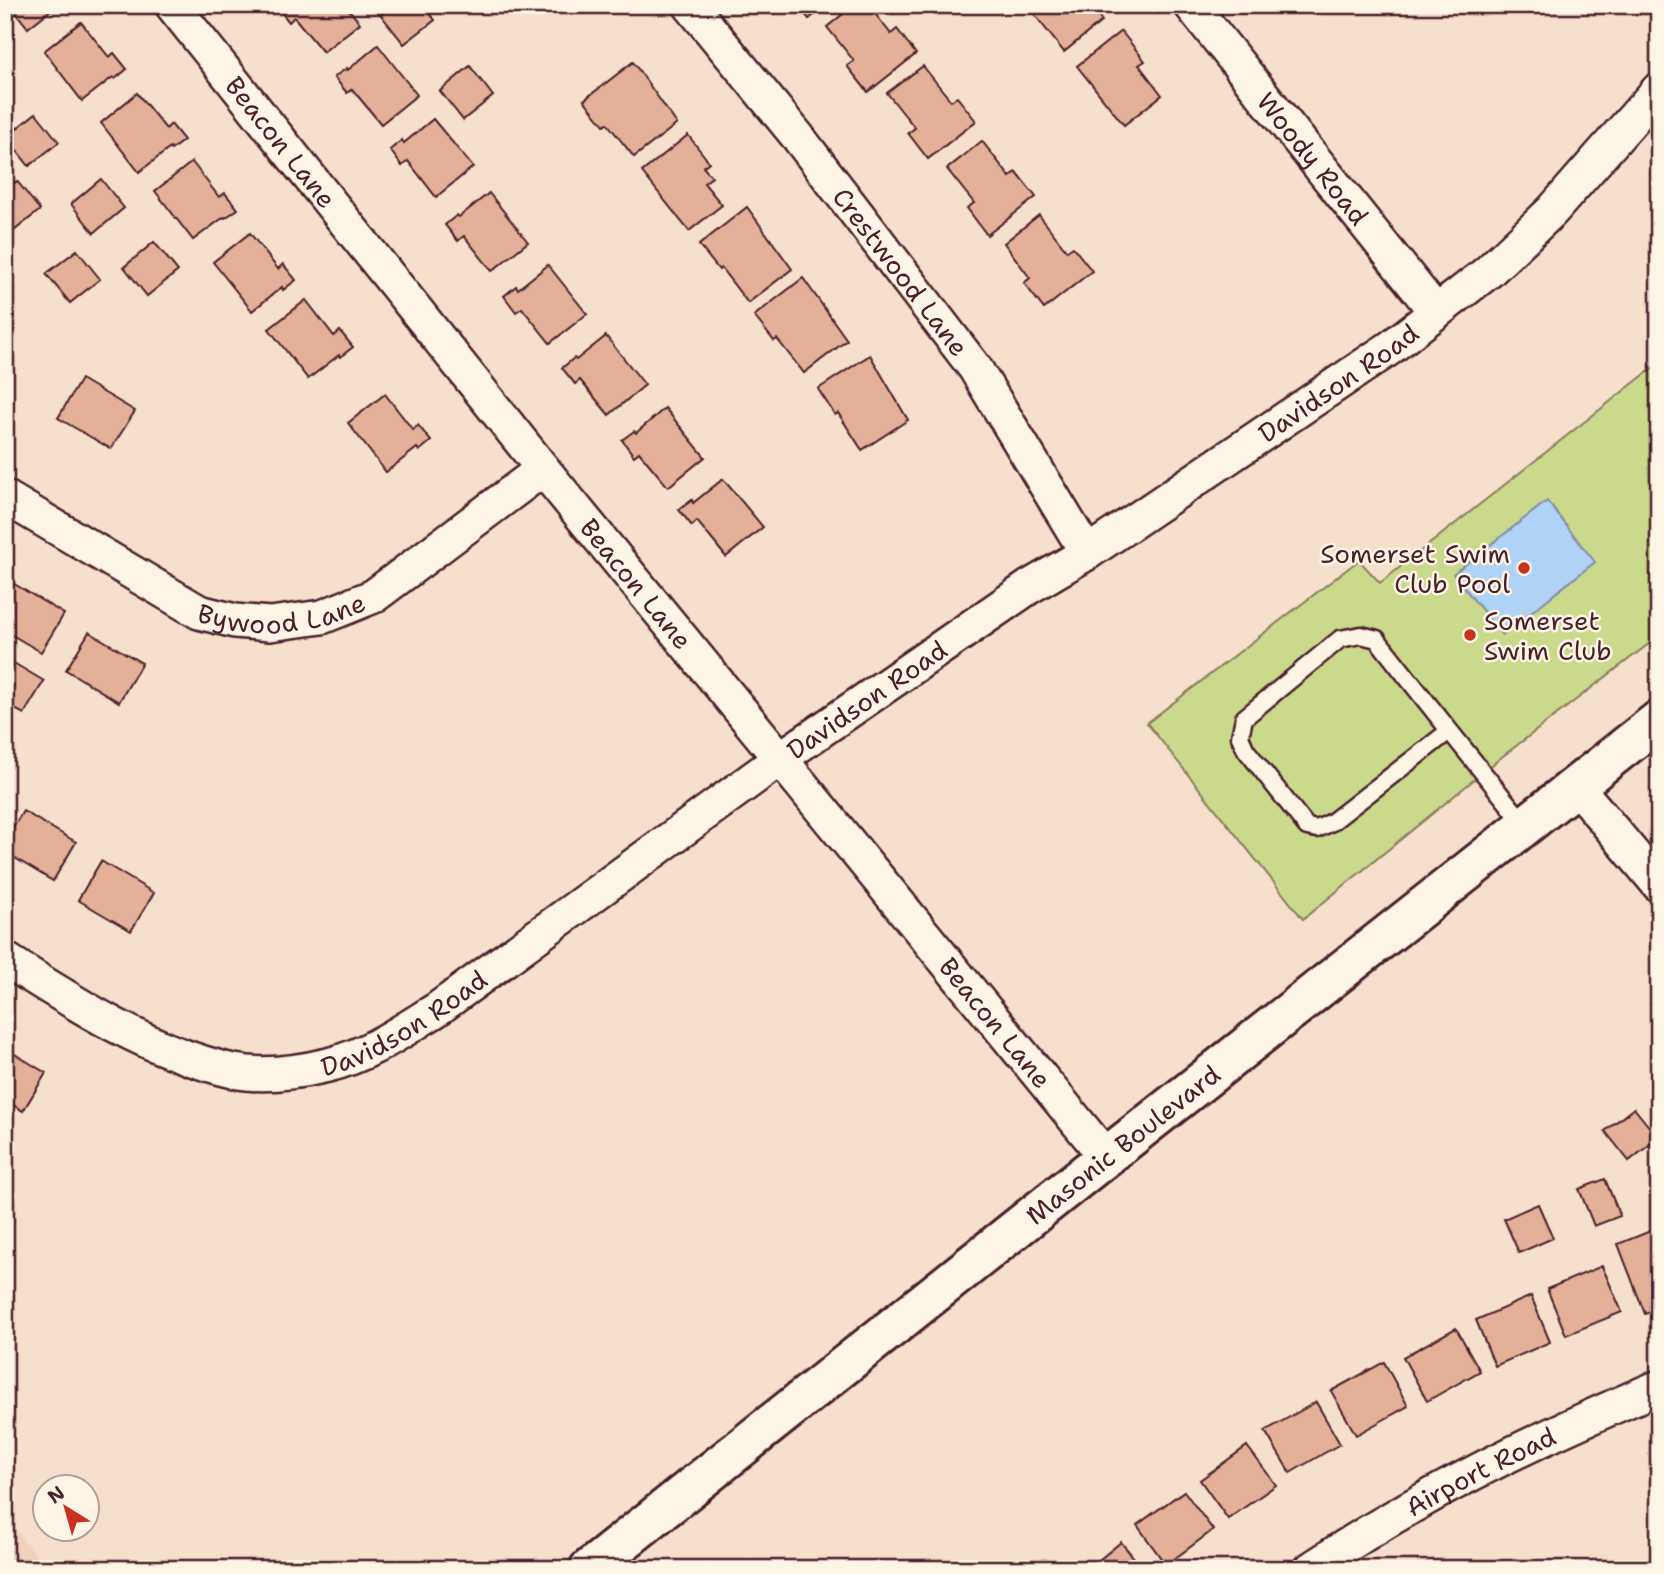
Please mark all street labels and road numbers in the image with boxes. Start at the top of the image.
street label: Beacon Lane [218,69,345,215]
street label: Woody Road [1249,84,1377,232]
street label: Crestwood Lane [825,180,977,363]
street label: Davidson Road [1251,315,1425,450]
street label: Beacon Lane [573,511,701,656]
street label: Bywood Lane [194,584,370,642]
street label: Davidson Road [779,631,954,767]
street label: Beacon Lane [932,950,1060,1095]
street label: Davidson Road [317,961,494,1084]
street label: Masonic Boulevard [1018,1056,1227,1232]
street label: Airport Road [1399,1418,1561,1524]

